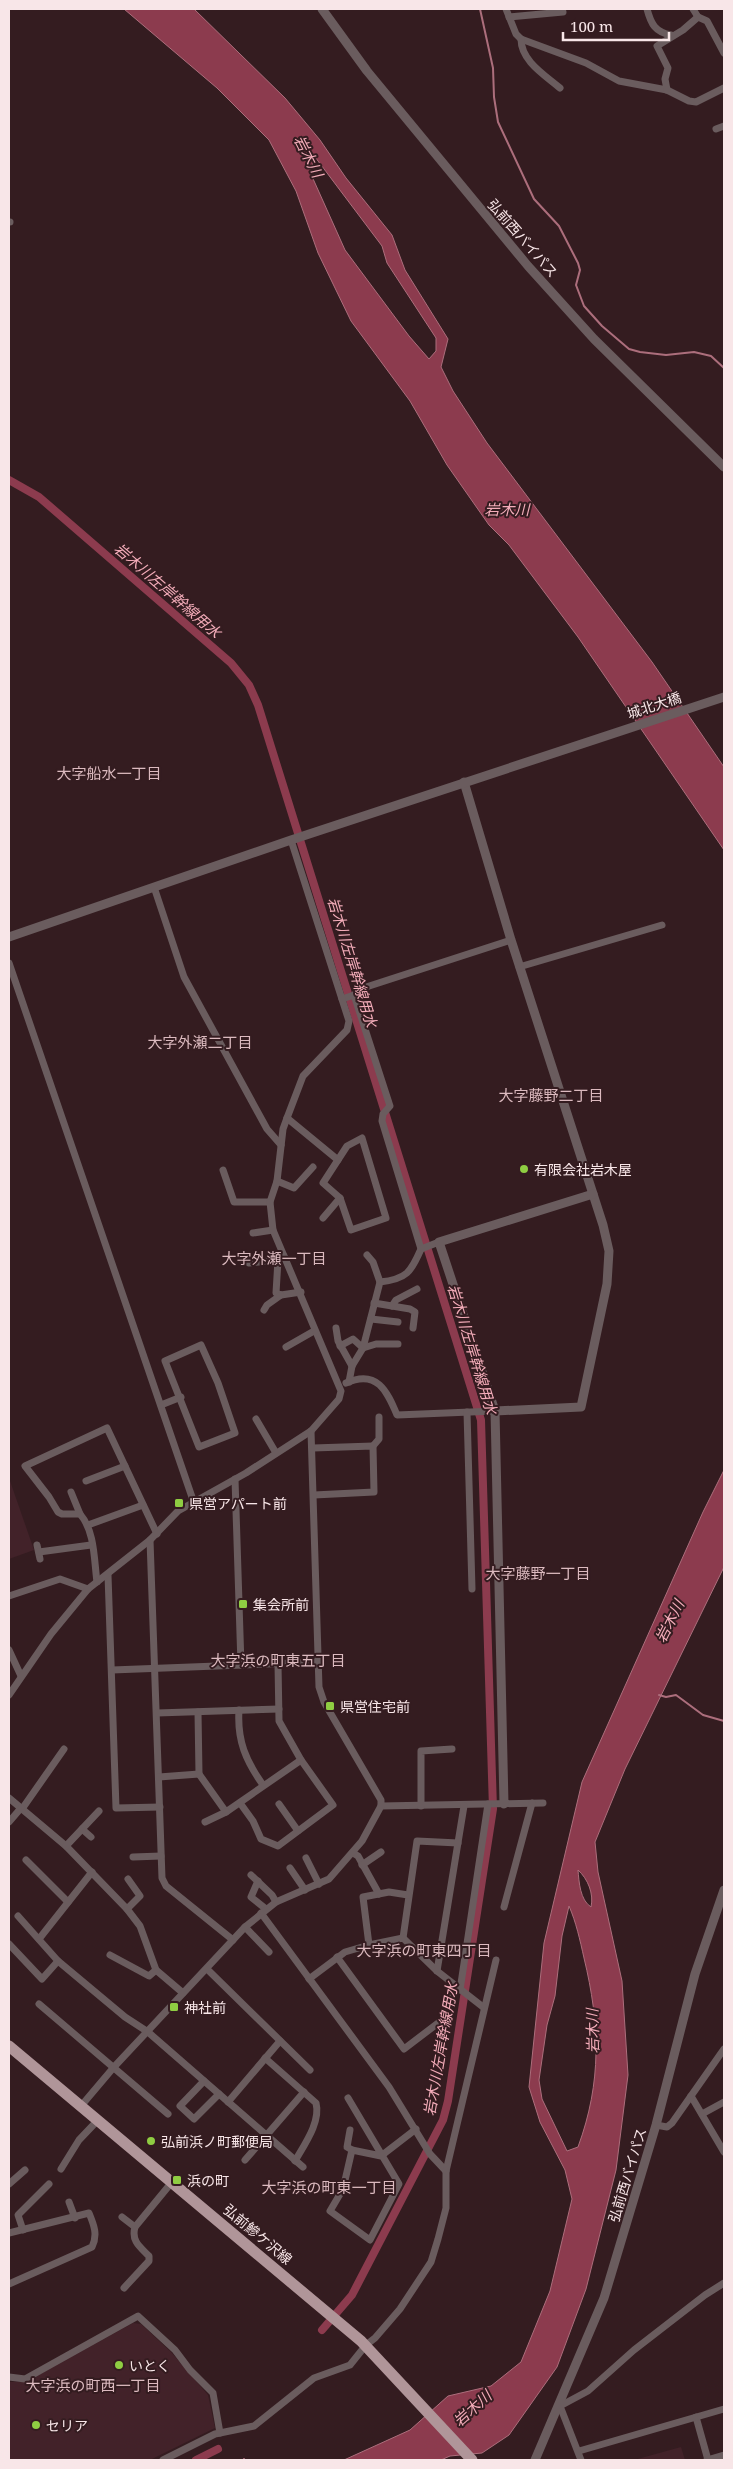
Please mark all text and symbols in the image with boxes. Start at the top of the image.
scale bar [563,10,669,42]
text: 100 m [570,16,613,36]
water label: 岩木川 [290,131,329,182]
street label: 弘前西バイパス [484,195,562,281]
water label: 岩木川 [484,499,531,519]
water label: 岩木川左岸幹線用水 [110,538,227,643]
street label: 城北大橋 [624,687,684,723]
district label: 大字船水一丁目 [56,763,162,783]
water label: 岩木川左岸幹線用水 [324,895,383,1031]
district label: 大字外瀬二丁目 [147,1032,253,1052]
district label: 大字藤野二丁目 [498,1085,604,1105]
place label: 有限会社岩木屋 [534,1160,632,1179]
marker: 有限会社岩木屋 [518,1163,530,1175]
district label: 大字外瀬一丁目 [221,1248,327,1268]
water label: 岩木川左岸幹線用水 [444,1282,503,1418]
place label: 県営アパート前 [189,1494,287,1513]
marker: 県営アパート前 [173,1497,185,1509]
district label: 大字藤野一丁目 [485,1563,591,1583]
place label: 集会所前 [253,1595,309,1614]
water label: 岩木川 [650,1595,689,1646]
marker: 集会所前 [237,1598,249,1610]
district label: 大字浜の町東五丁目 [210,1650,346,1670]
place label: 県営住宅前 [340,1697,410,1716]
marker: 県営住宅前 [324,1700,336,1712]
district label: 大字浜の町東四丁目 [356,1940,492,1960]
water label: 岩木川左岸幹線用水 [418,1979,462,2117]
place label: 神社前 [184,1998,226,2017]
marker: 神社前 [168,2001,180,2013]
water label: 岩木川 [582,2006,602,2054]
street label: 弘前西バイパス [604,2125,650,2225]
place label: 弘前浜ノ町郵便局 [161,2132,273,2151]
marker: 弘前浜ノ町郵便局 [145,2135,157,2147]
place label: 浜の町 [187,2171,229,2190]
marker: 浜の町 [171,2174,183,2186]
district label: 大字浜の町東一丁目 [261,2177,397,2197]
street label: 弘前鰺ケ沢線 [220,2200,296,2268]
place label: いとく [129,2356,171,2375]
marker: いとく [113,2359,125,2371]
district label: 大字浜の町西一丁目 [25,2375,161,2395]
water label: 岩木川 [449,2384,497,2430]
place label: セリア [46,2416,88,2435]
marker: セリア [30,2419,42,2431]

